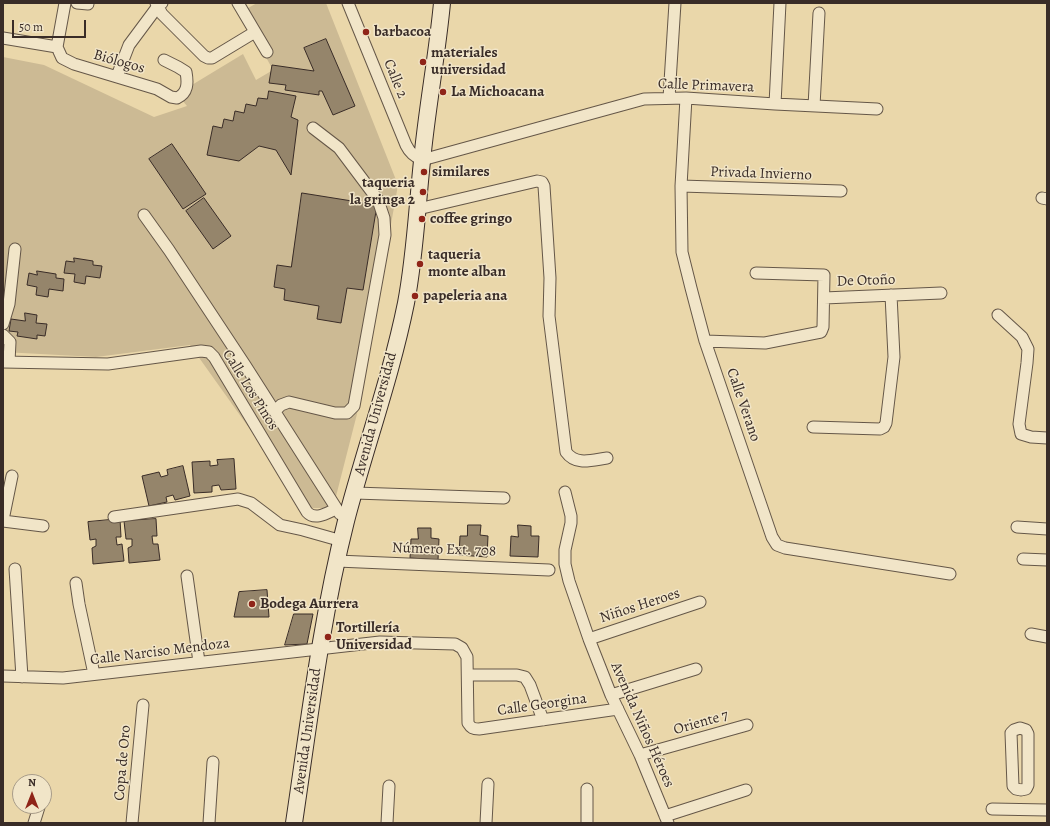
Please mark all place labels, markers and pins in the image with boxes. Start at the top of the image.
place label: barbacoa [374,23,431,41]
marker: barbacoa [361,27,371,37]
place label: materiales universidad [431,44,506,79]
marker: materiales universidad [418,57,428,67]
place label: La Michoacana [451,83,544,101]
marker: La Michoacana [438,87,448,97]
place label: similares [432,163,490,181]
marker: similares [419,167,429,177]
place label: taqueria la gringa 2 [350,174,415,209]
marker: taqueria la gringa 2 [418,187,428,197]
place label: coffee gringo [430,210,512,228]
marker: coffee gringo [417,214,427,224]
place label: taqueria monte alban [428,246,506,281]
marker: taqueria monte alban [415,259,425,269]
place label: papeleria ana [423,287,507,305]
marker: papeleria ana [410,291,420,301]
place label: Bodega Aurrera [260,595,359,613]
marker: Bodega Aurrera [247,599,257,609]
place label: Tortillería Universidad [336,619,412,654]
marker: Tortillería Universidad [323,632,333,642]

